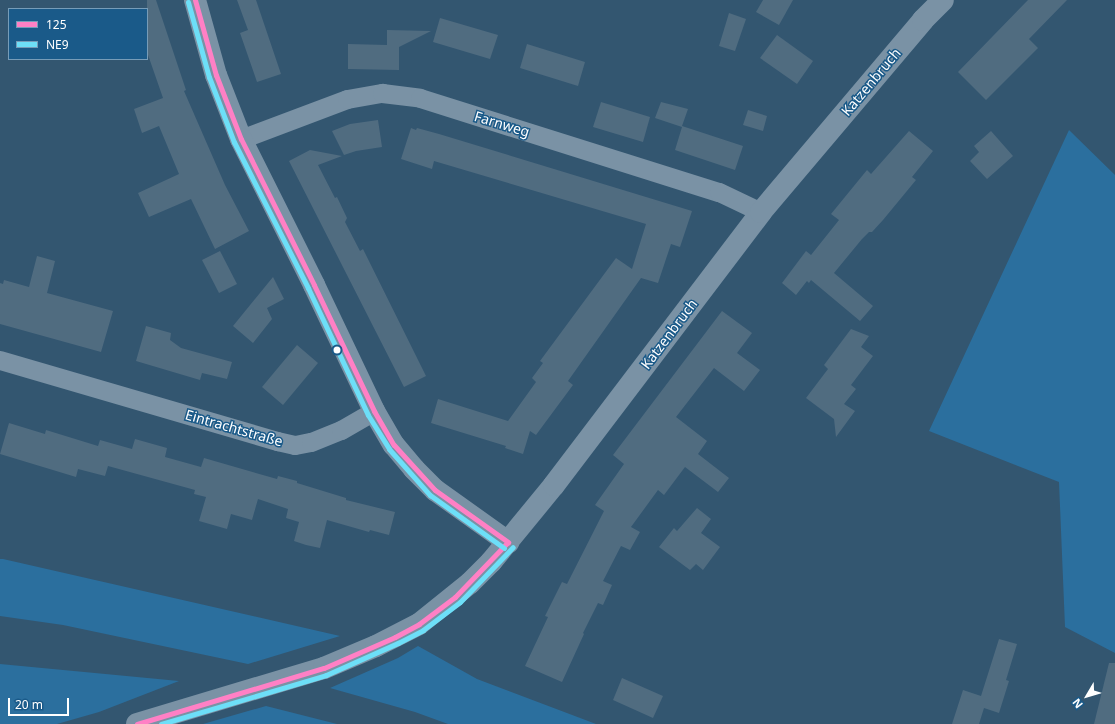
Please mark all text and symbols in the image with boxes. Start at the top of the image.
legend [8,8,148,60]
text: 125 [46,16,67,33]
text: NE9 [46,36,69,53]
street label: Katzenbruch [838,45,904,119]
street label: Farnweg [472,108,532,140]
street label: Katzenbruch [637,296,701,372]
unlabelled marker [332,345,342,355]
street label: Eintrachtstraße [183,406,285,450]
north arrow [1067,676,1107,716]
scale bar [10,690,71,716]
text: 20 m [15,696,43,713]
text: N [1068,696,1086,712]

